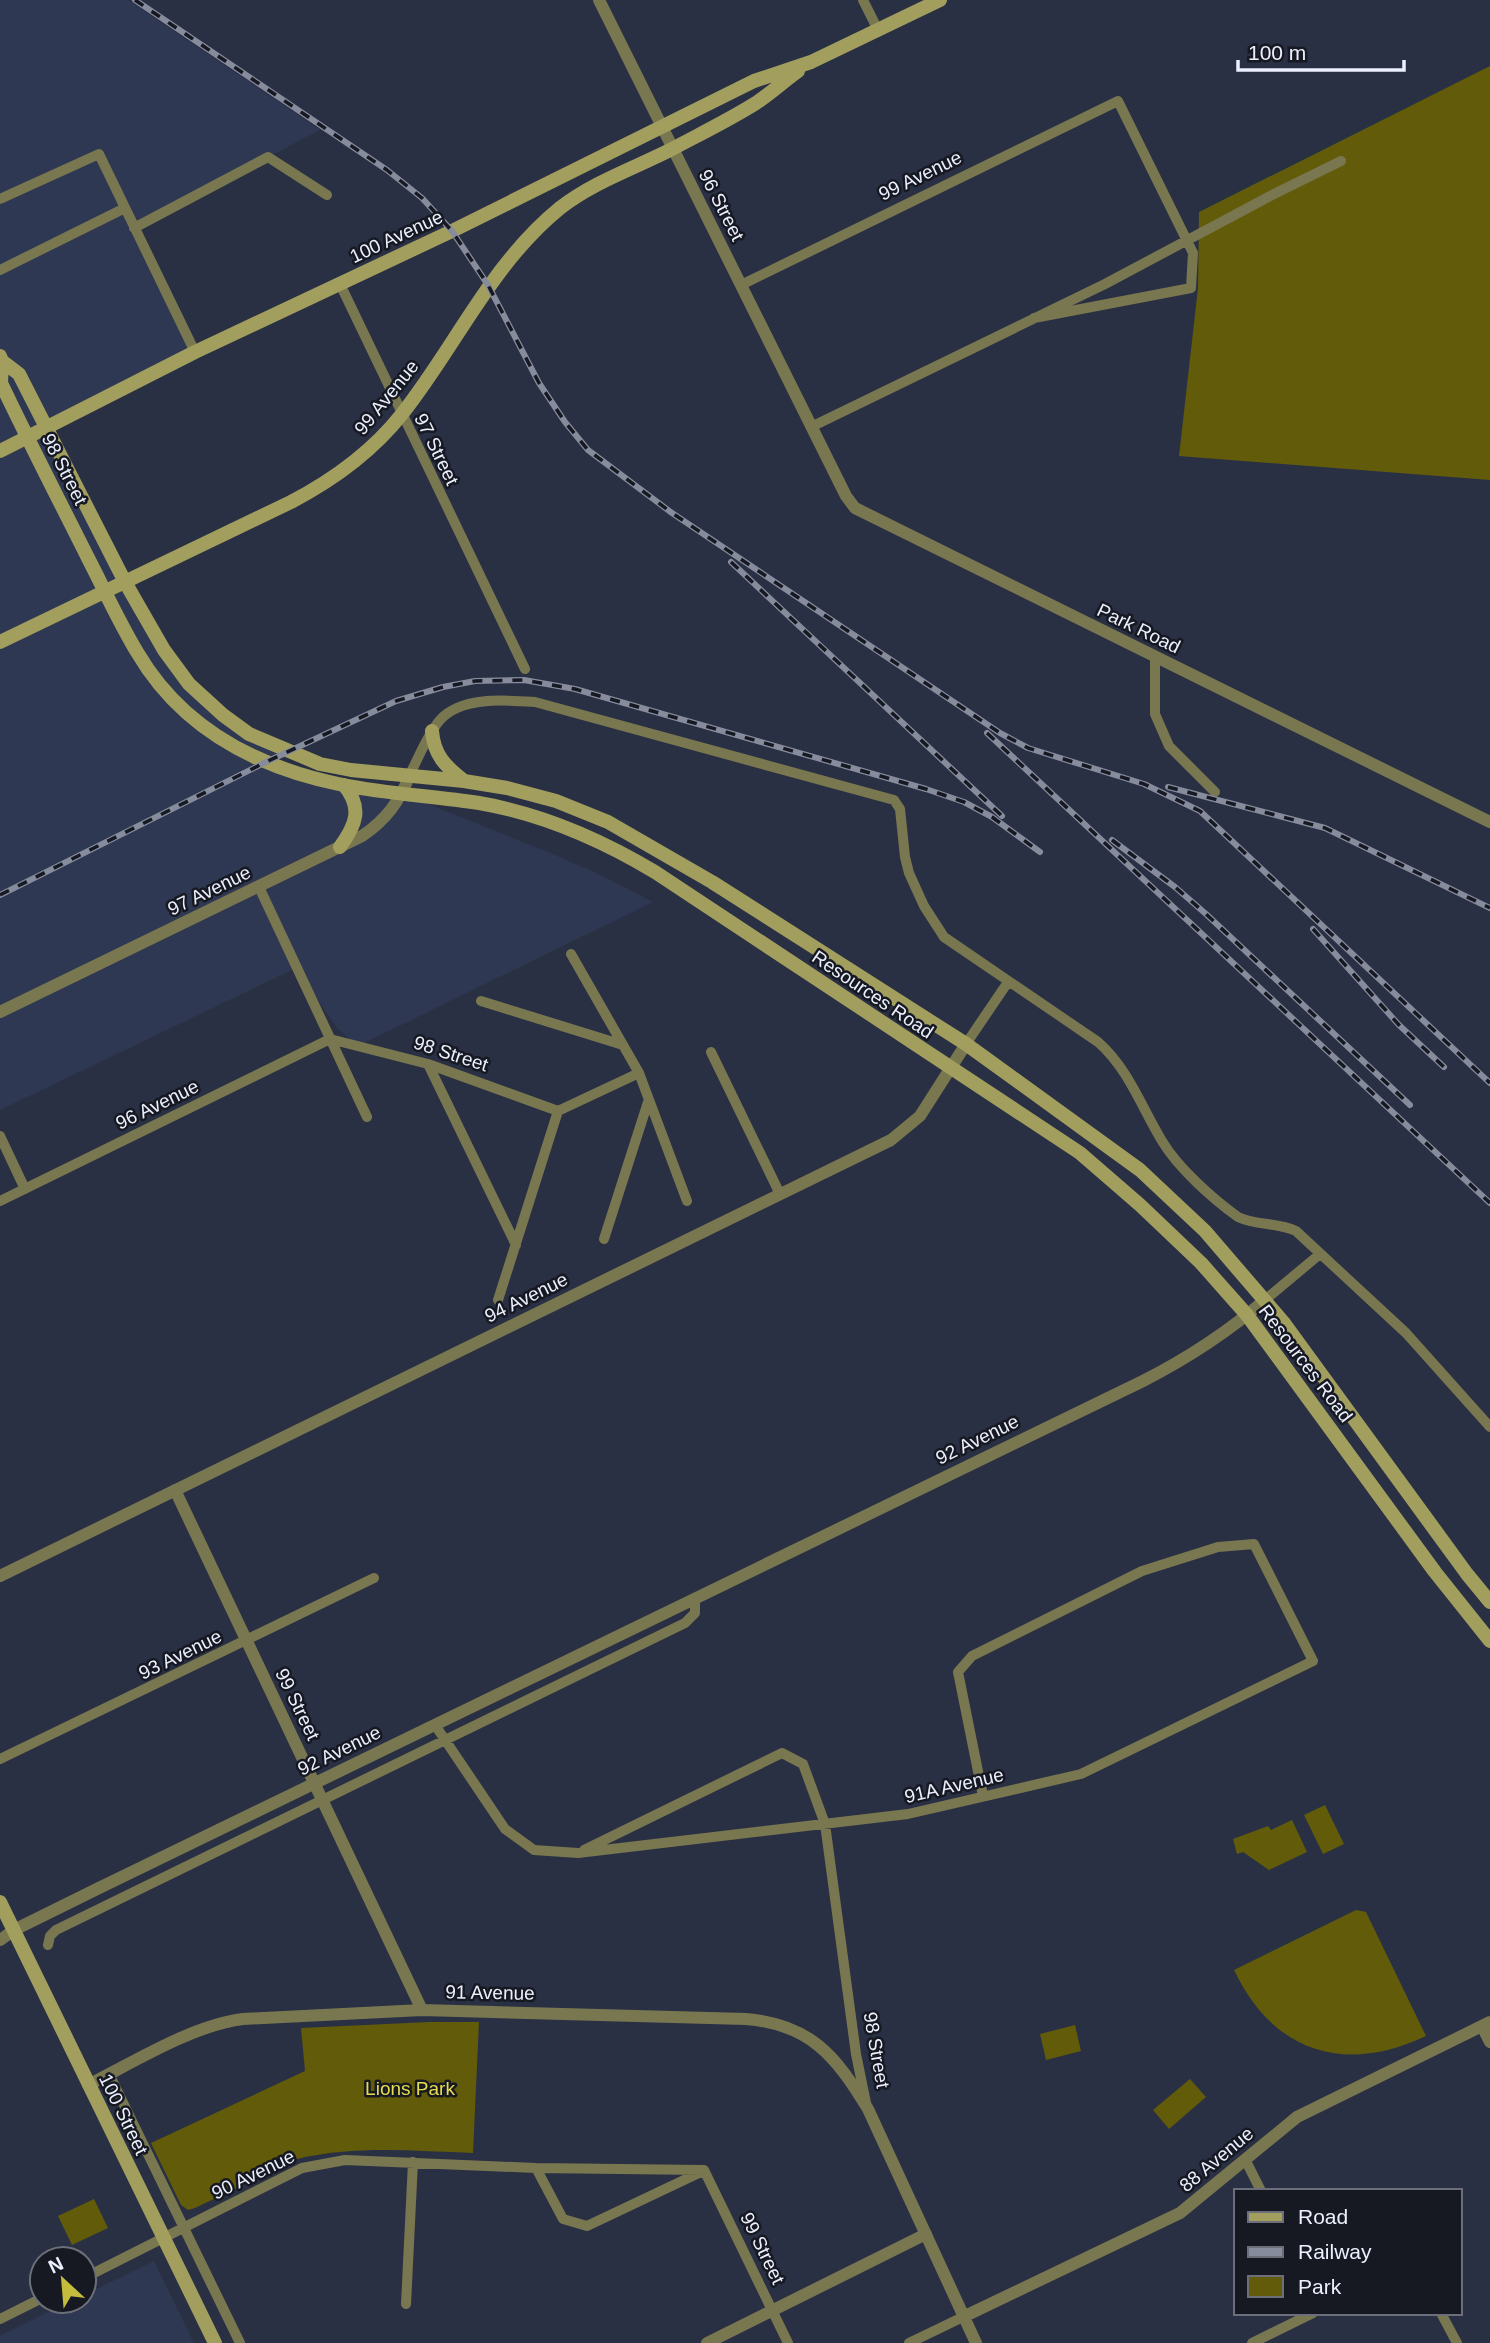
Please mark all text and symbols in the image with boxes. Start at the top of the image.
scale bar [1238,28,1404,72]
text: 100 m [1248,41,1306,64]
street label: 99 Avenue [875,146,965,204]
street label: 96 Street [695,166,749,245]
street label: 100 Avenue [346,206,446,267]
street label: 99 Avenue [350,356,423,439]
street label: 97 Street [410,410,463,489]
street label: 98 Street [38,430,92,509]
street label: Park Road [1094,599,1184,658]
street label: 97 Avenue [164,861,254,919]
street label: Resources Road [808,946,937,1043]
street label: 98 Street [411,1032,491,1076]
street label: 96 Avenue [112,1075,202,1133]
street label: 94 Avenue [481,1268,571,1326]
street label: Resources Road [1255,1300,1357,1426]
street label: 92 Avenue [932,1410,1022,1468]
street label: 93 Avenue [135,1625,225,1683]
street label: 99 Street [271,1665,324,1744]
street label: 92 Avenue [294,1721,384,1779]
street label: 91A Avenue [902,1764,1006,1807]
street label: 91 Avenue [445,1981,535,2004]
street label: 98 Street [859,2010,894,2091]
street label: 100 Street [95,2070,153,2159]
park label: Lions Park [365,2078,455,2099]
street label: 88 Avenue [1175,2123,1257,2196]
street label: 90 Avenue [208,2145,298,2203]
legend [1234,2189,1462,2315]
text: Road [1298,2205,1348,2228]
street label: 99 Street [736,2209,789,2288]
text: Railway [1298,2240,1372,2263]
north arrow [28,2245,98,2315]
text: N [45,2253,67,2278]
text: Park [1298,2275,1342,2298]

